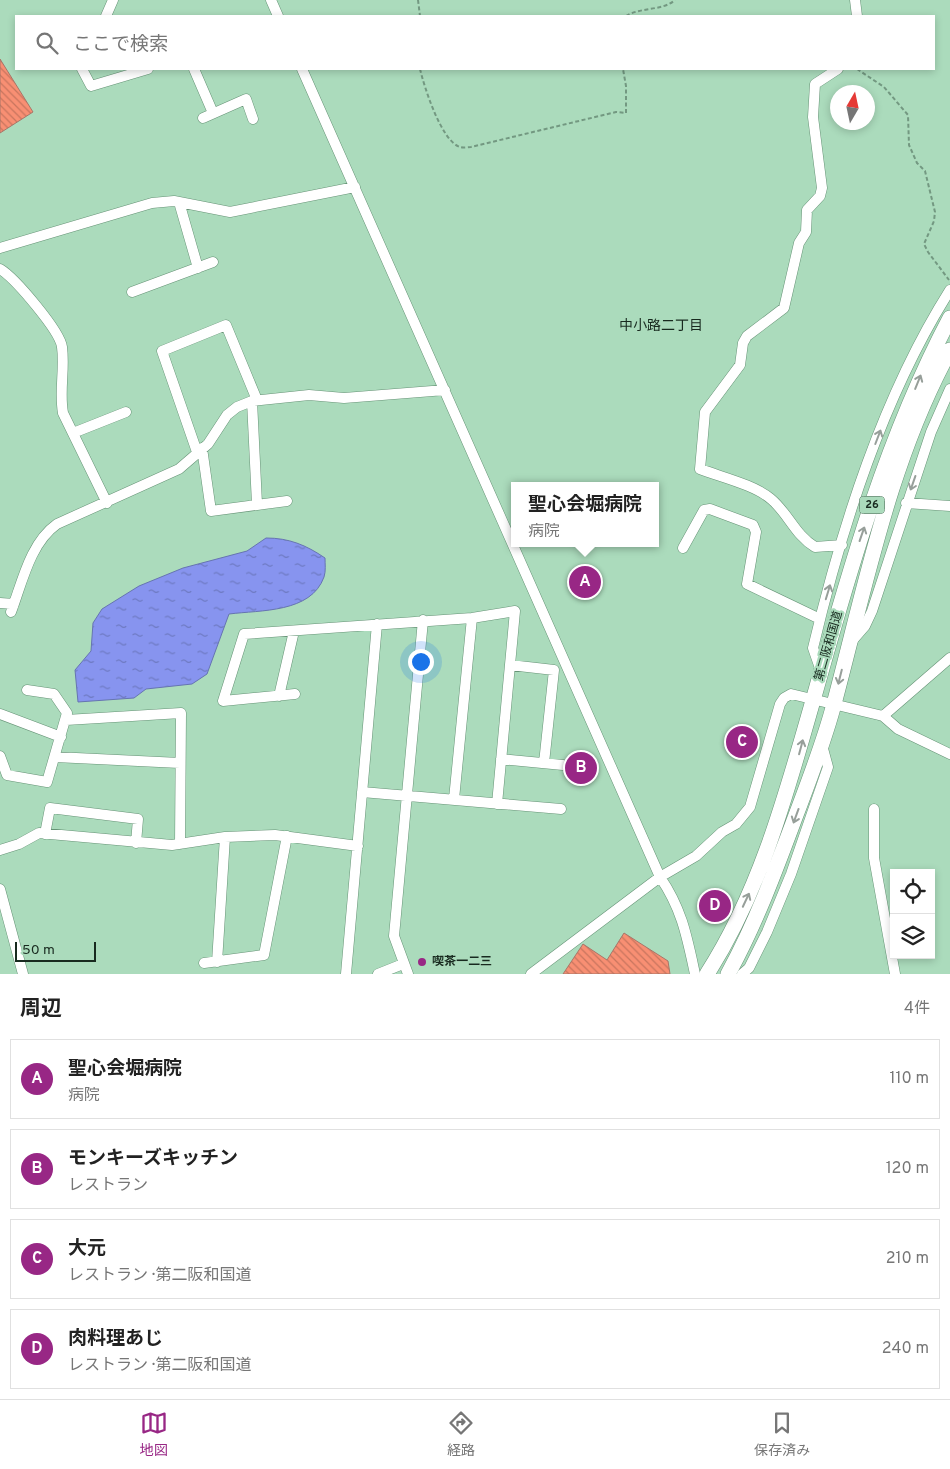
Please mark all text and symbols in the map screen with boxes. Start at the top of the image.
search box [15,15,935,70]
icon: search [33,29,61,57]
text: ここで検索 [73,33,168,57]
north arrow [830,85,875,130]
district label: 中小路二丁目 [619,318,703,335]
one-way arrow [914,375,923,390]
one-way arrow [874,430,883,445]
one-way arrow [908,475,917,491]
popup [511,482,659,547]
text: 聖心会堀病院 [528,493,642,517]
road number: 26 [860,496,884,514]
text: 病院 [528,522,560,542]
one-way arrow [858,527,867,542]
pin: A [569,563,601,601]
one-way arrow [824,584,834,600]
street label: 第二阪和国道 [811,609,847,683]
your location [408,649,434,675]
one-way arrow [835,669,845,685]
pin: C [726,723,758,761]
one-way arrow [797,739,806,755]
pin: B [565,749,597,787]
one-way arrow [791,808,800,824]
map controls [890,869,935,959]
button: locate [890,869,935,914]
pin: D [699,887,731,925]
one-way arrow [741,893,751,908]
button: layers [890,914,935,959]
scale bar [15,939,96,962]
text: 50 m [22,942,55,959]
place label: 喫茶一二三 [432,954,492,970]
marker: 喫茶一二三 [416,956,428,968]
text: 周辺 [20,996,62,1023]
text: 4件 [904,999,930,1019]
text: 聖心会堀病院 [68,1057,182,1081]
text: A [31,1069,43,1089]
text: 110 m [889,1069,929,1089]
text: 病院 [68,1086,100,1106]
text: モンキーズキッチン [68,1147,238,1171]
text: B [31,1159,43,1179]
text: 120 m [886,1159,929,1179]
text: レストラン [68,1176,148,1196]
text: 大元 [68,1237,106,1261]
text: C [32,1249,42,1269]
text: 210 m [886,1249,929,1269]
text: レストラン · 第二阪和国道 [68,1266,252,1286]
text: 肉料理あじ [68,1327,163,1351]
text: D [31,1339,43,1359]
text: 240 m [882,1339,929,1359]
text: レストラン · 第二阪和国道 [68,1356,252,1376]
tab: 地図 [140,1409,168,1460]
tab: 経路 [447,1409,475,1460]
tab: 保存済み [754,1409,810,1460]

